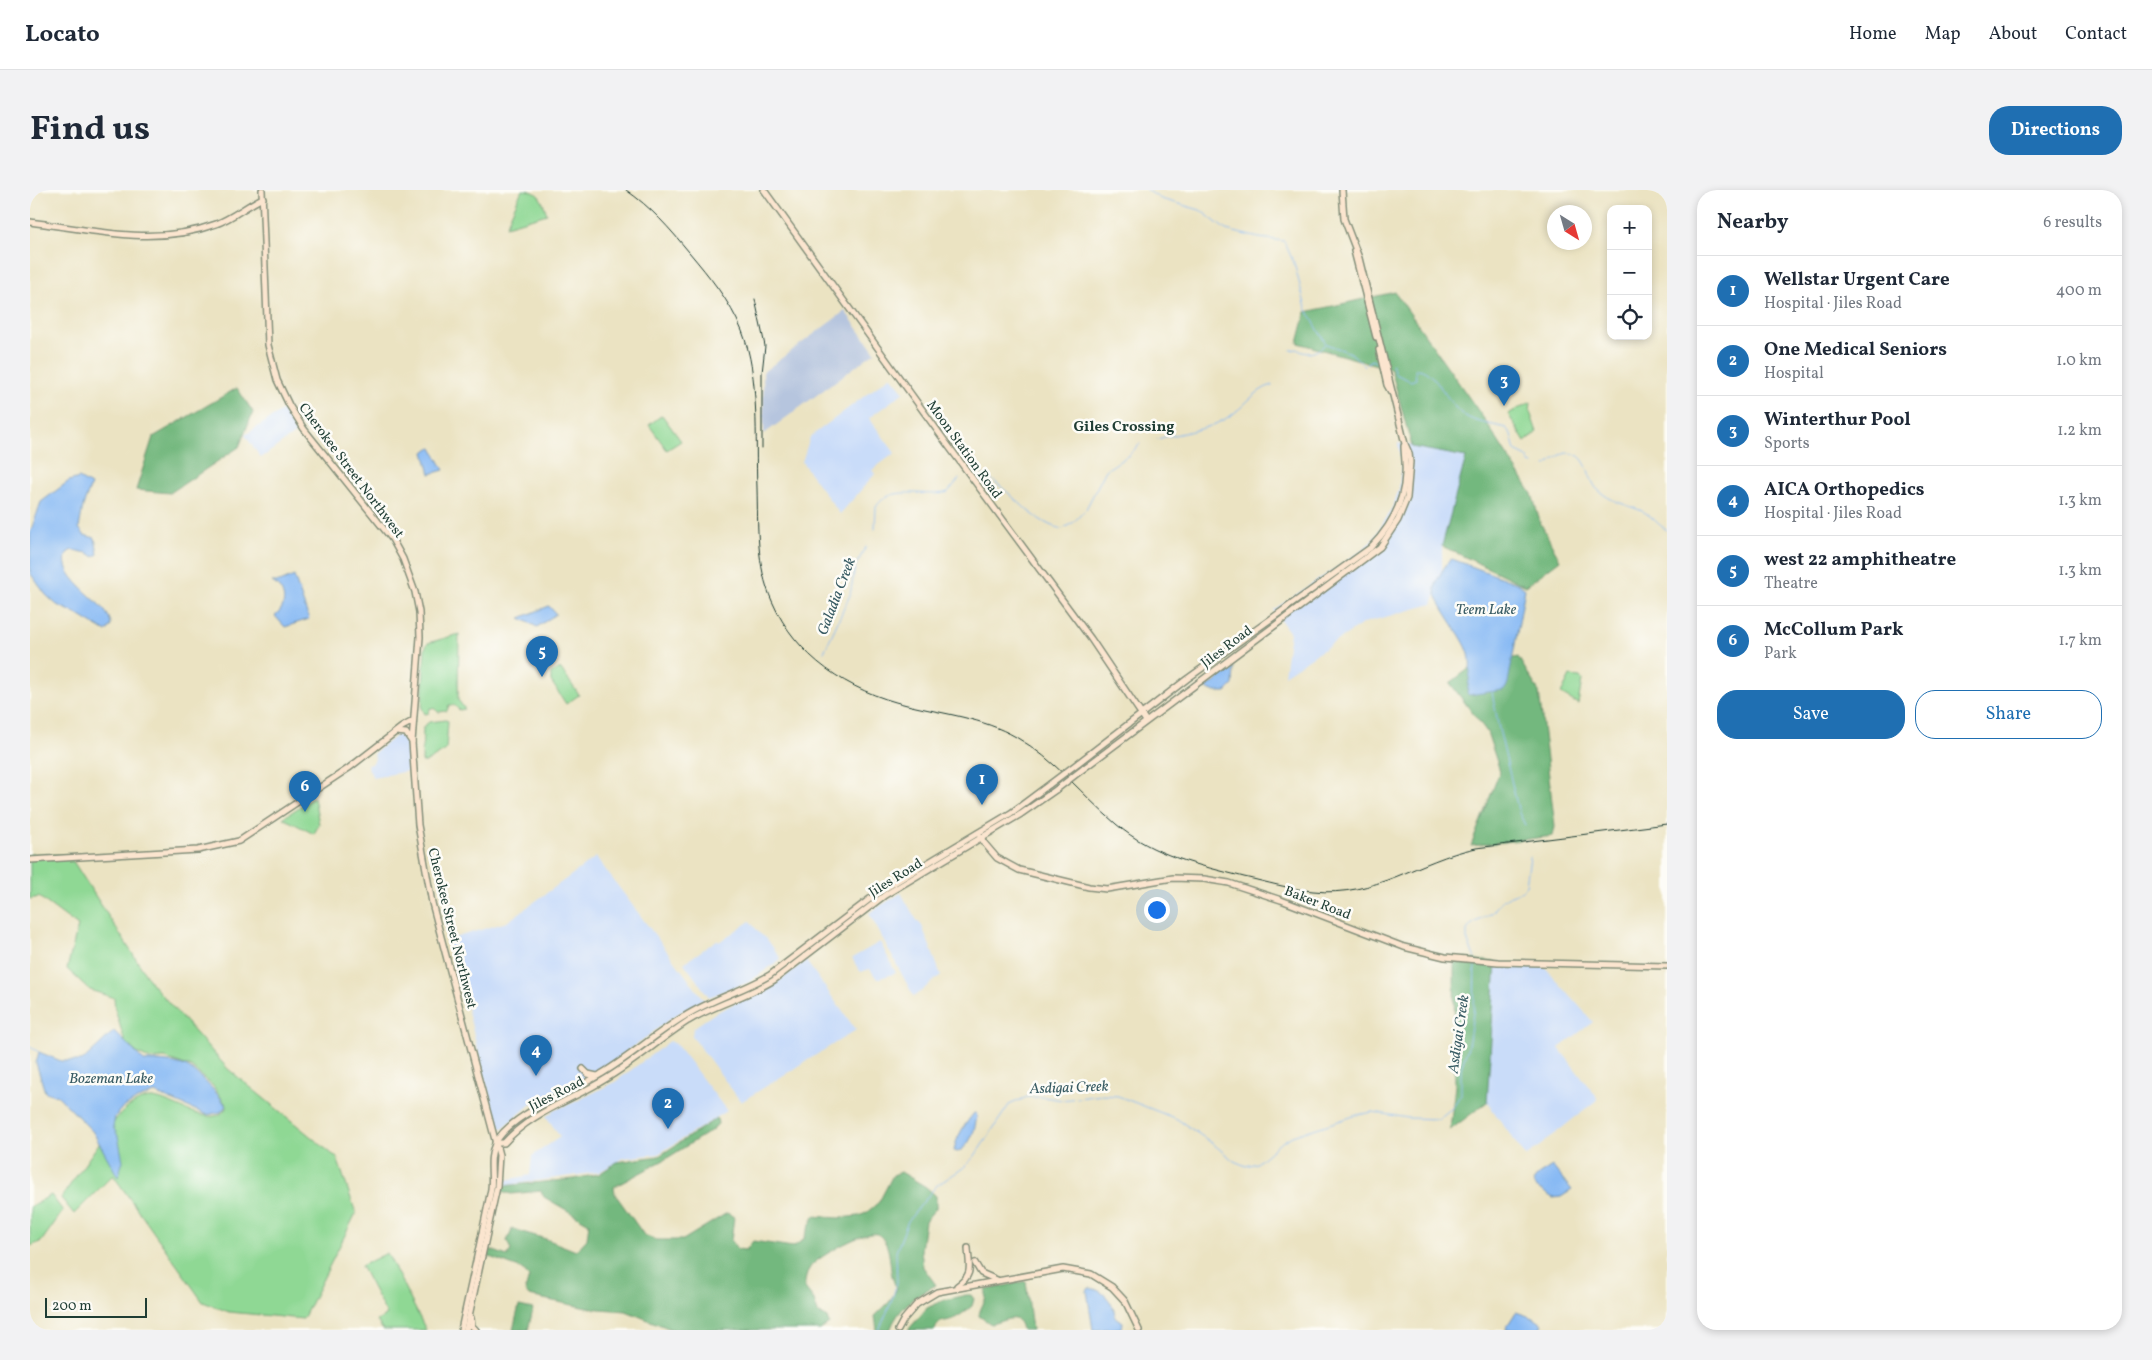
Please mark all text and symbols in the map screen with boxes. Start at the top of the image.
text: Locato [25,18,100,52]
text: Home [1849,22,1897,47]
text: Map [1925,22,1961,47]
text: About [1989,22,2037,47]
text: Contact [2065,22,2127,47]
text: Find us [30,106,150,154]
button: Directions [1989,106,2122,155]
north arrow [1547,205,1592,250]
map controls [1607,205,1652,340]
button: + [1607,205,1652,250]
text: Nearby [1717,208,1788,237]
text: 6 results [2043,212,2102,234]
button: − [1607,250,1652,295]
text: Wellstar Urgent Care [1764,267,1950,293]
text: 1 [1730,280,1736,302]
text: 400 m [2056,280,2102,302]
text: Hospital · Jiles Road [1764,293,1902,315]
button: locate [1607,295,1652,340]
text: One Medical Seniors [1764,337,1947,363]
text: 2 [1729,350,1737,372]
text: 1.0 km [2056,350,2102,372]
text: Hospital [1764,363,1824,385]
pin: 3 [1488,365,1520,406]
street label: Moon Station Road [922,397,1006,503]
street label: Cherokee Street Northwest [294,399,408,543]
text: Winterthur Pool [1764,407,1911,433]
district label: Giles Crossing [1073,417,1175,438]
text: 3 [1729,420,1737,442]
text: 1.2 km [2057,420,2102,442]
text: Sports [1764,433,1810,455]
text: AICA Orthopedics [1764,477,1925,503]
text: 4 [1728,490,1738,512]
text: 1.3 km [2058,490,2102,512]
text: Hospital · Jiles Road [1764,503,1902,525]
text: west 22 amphitheatre [1764,547,1956,573]
water label: Galadia Creek [813,555,862,638]
text: 5 [1729,560,1737,582]
text: 1.3 km [2058,560,2102,582]
text: Theatre [1764,573,1818,595]
water label: Teem Lake [1456,600,1517,621]
text: McCollum Park [1764,617,1904,643]
street label: Jiles Road [1197,621,1257,673]
text: 6 [1729,630,1737,652]
text: 1.7 km [2058,630,2102,652]
pin: 5 [526,636,558,677]
text: Park [1764,643,1797,665]
button: Save [1717,690,1905,739]
button: Share [1915,690,2102,739]
pin: 1 [966,764,998,805]
pin: 6 [289,771,321,812]
street label: Cherokee Street Northwest [422,846,481,1011]
street label: Jiles Road [865,854,926,902]
street label: Baker Road [1281,882,1354,925]
your location [1144,897,1170,923]
water label: Asdigai Creek [1443,994,1475,1076]
pin: 4 [520,1035,552,1076]
water label: Bozeman Lake [69,1069,154,1090]
street label: Jiles Road [526,1072,588,1116]
water label: Asdigai Creek [1028,1077,1109,1100]
pin: 2 [652,1088,684,1129]
scale bar [45,1295,148,1318]
text: 200 m [52,1297,92,1316]

